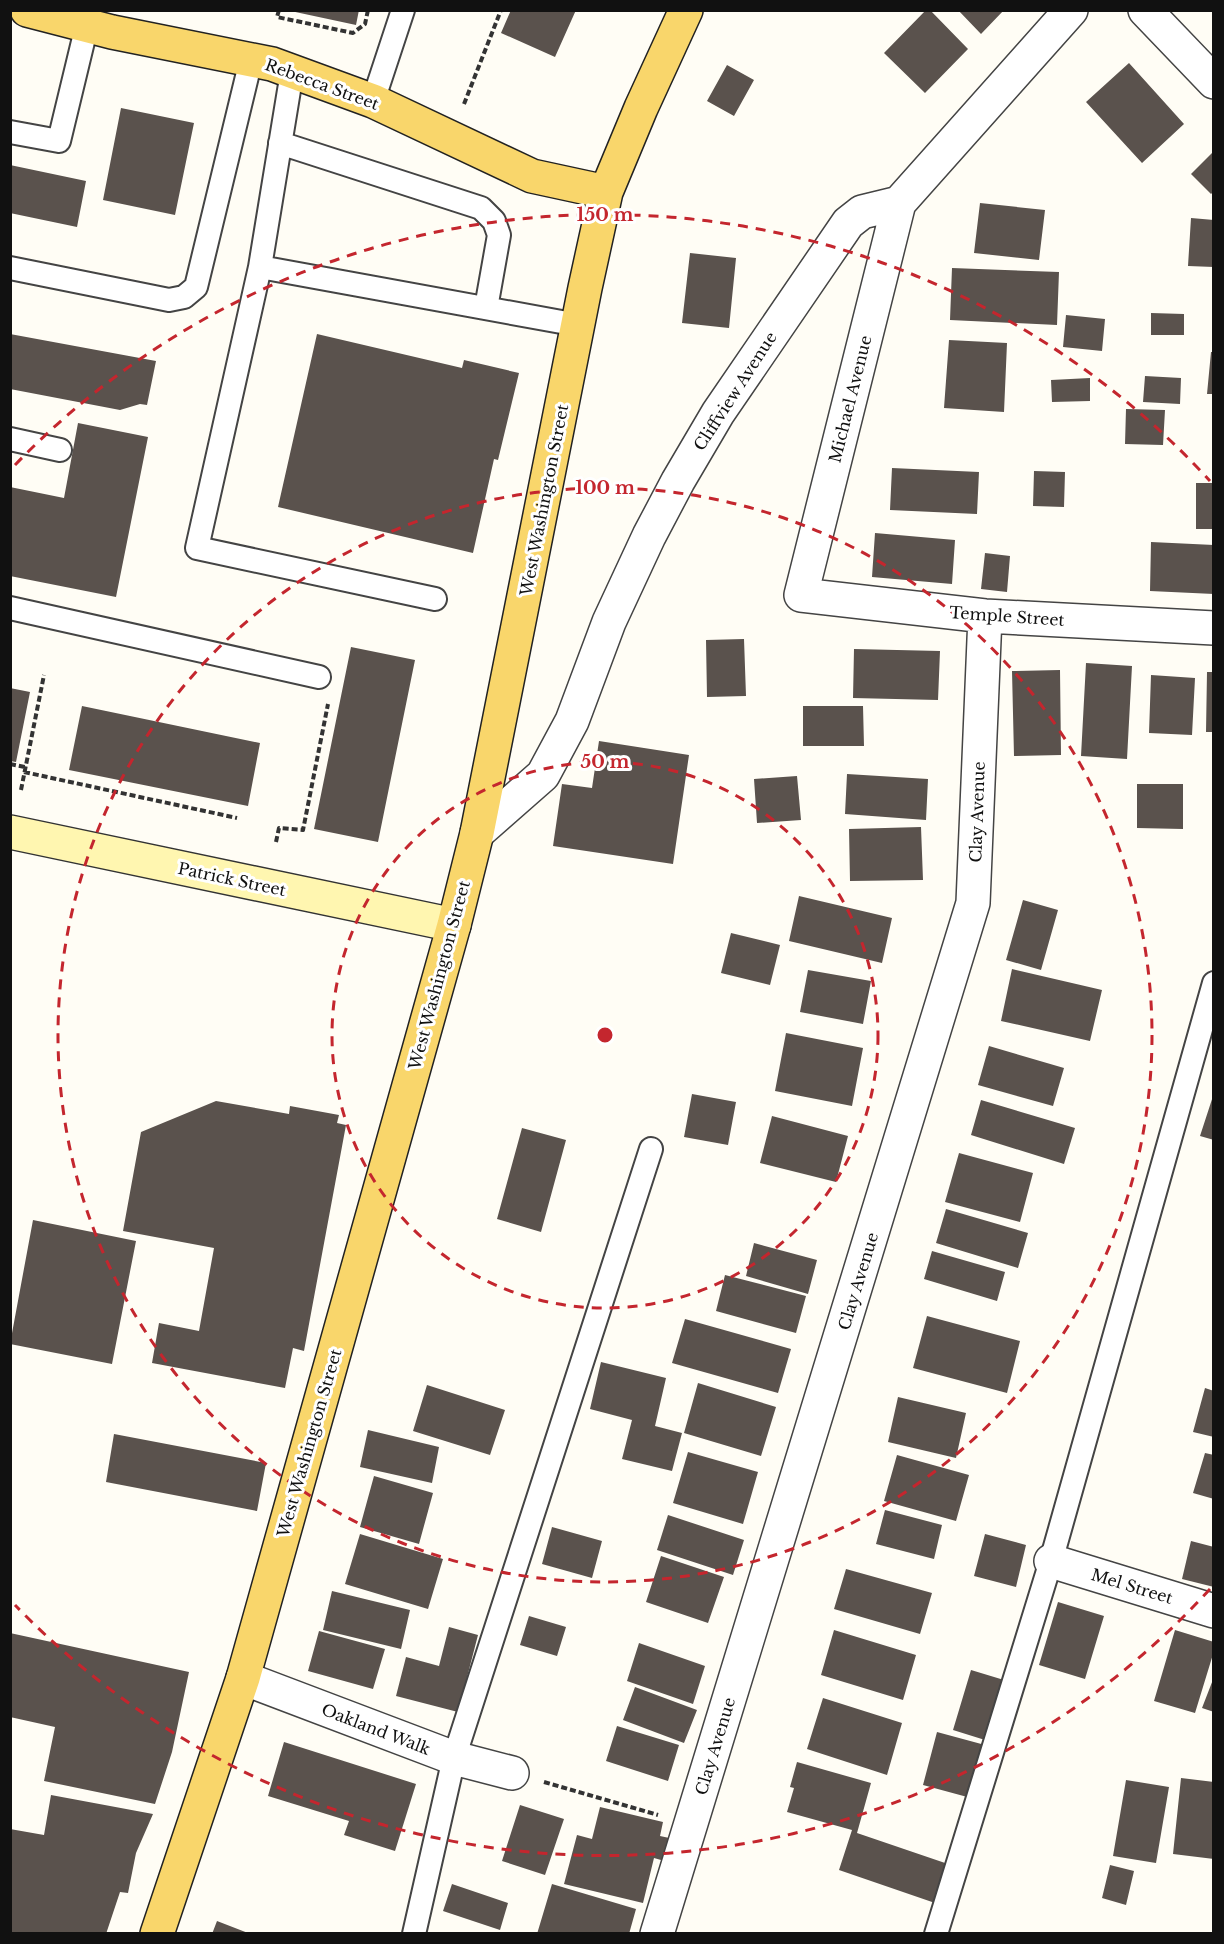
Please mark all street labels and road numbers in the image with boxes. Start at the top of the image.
street label: Rebecca Street [262,54,382,114]
street label: Cliffview Avenue [689,328,781,454]
street label: Michael Avenue [825,333,875,465]
street label: West Washington Street [515,402,572,599]
street label: Temple Street [949,602,1065,630]
street label: Clay Avenue [965,761,989,863]
street label: Patrick Street [176,858,288,900]
street label: West Washington Street [404,878,474,1073]
street label: Clay Avenue [834,1230,882,1332]
street label: West Washington Street [272,1347,345,1540]
street label: Mel Street [1089,1564,1175,1608]
street label: Clay Avenue [691,1695,739,1797]
street label: Oakland Walk [319,1699,433,1759]

